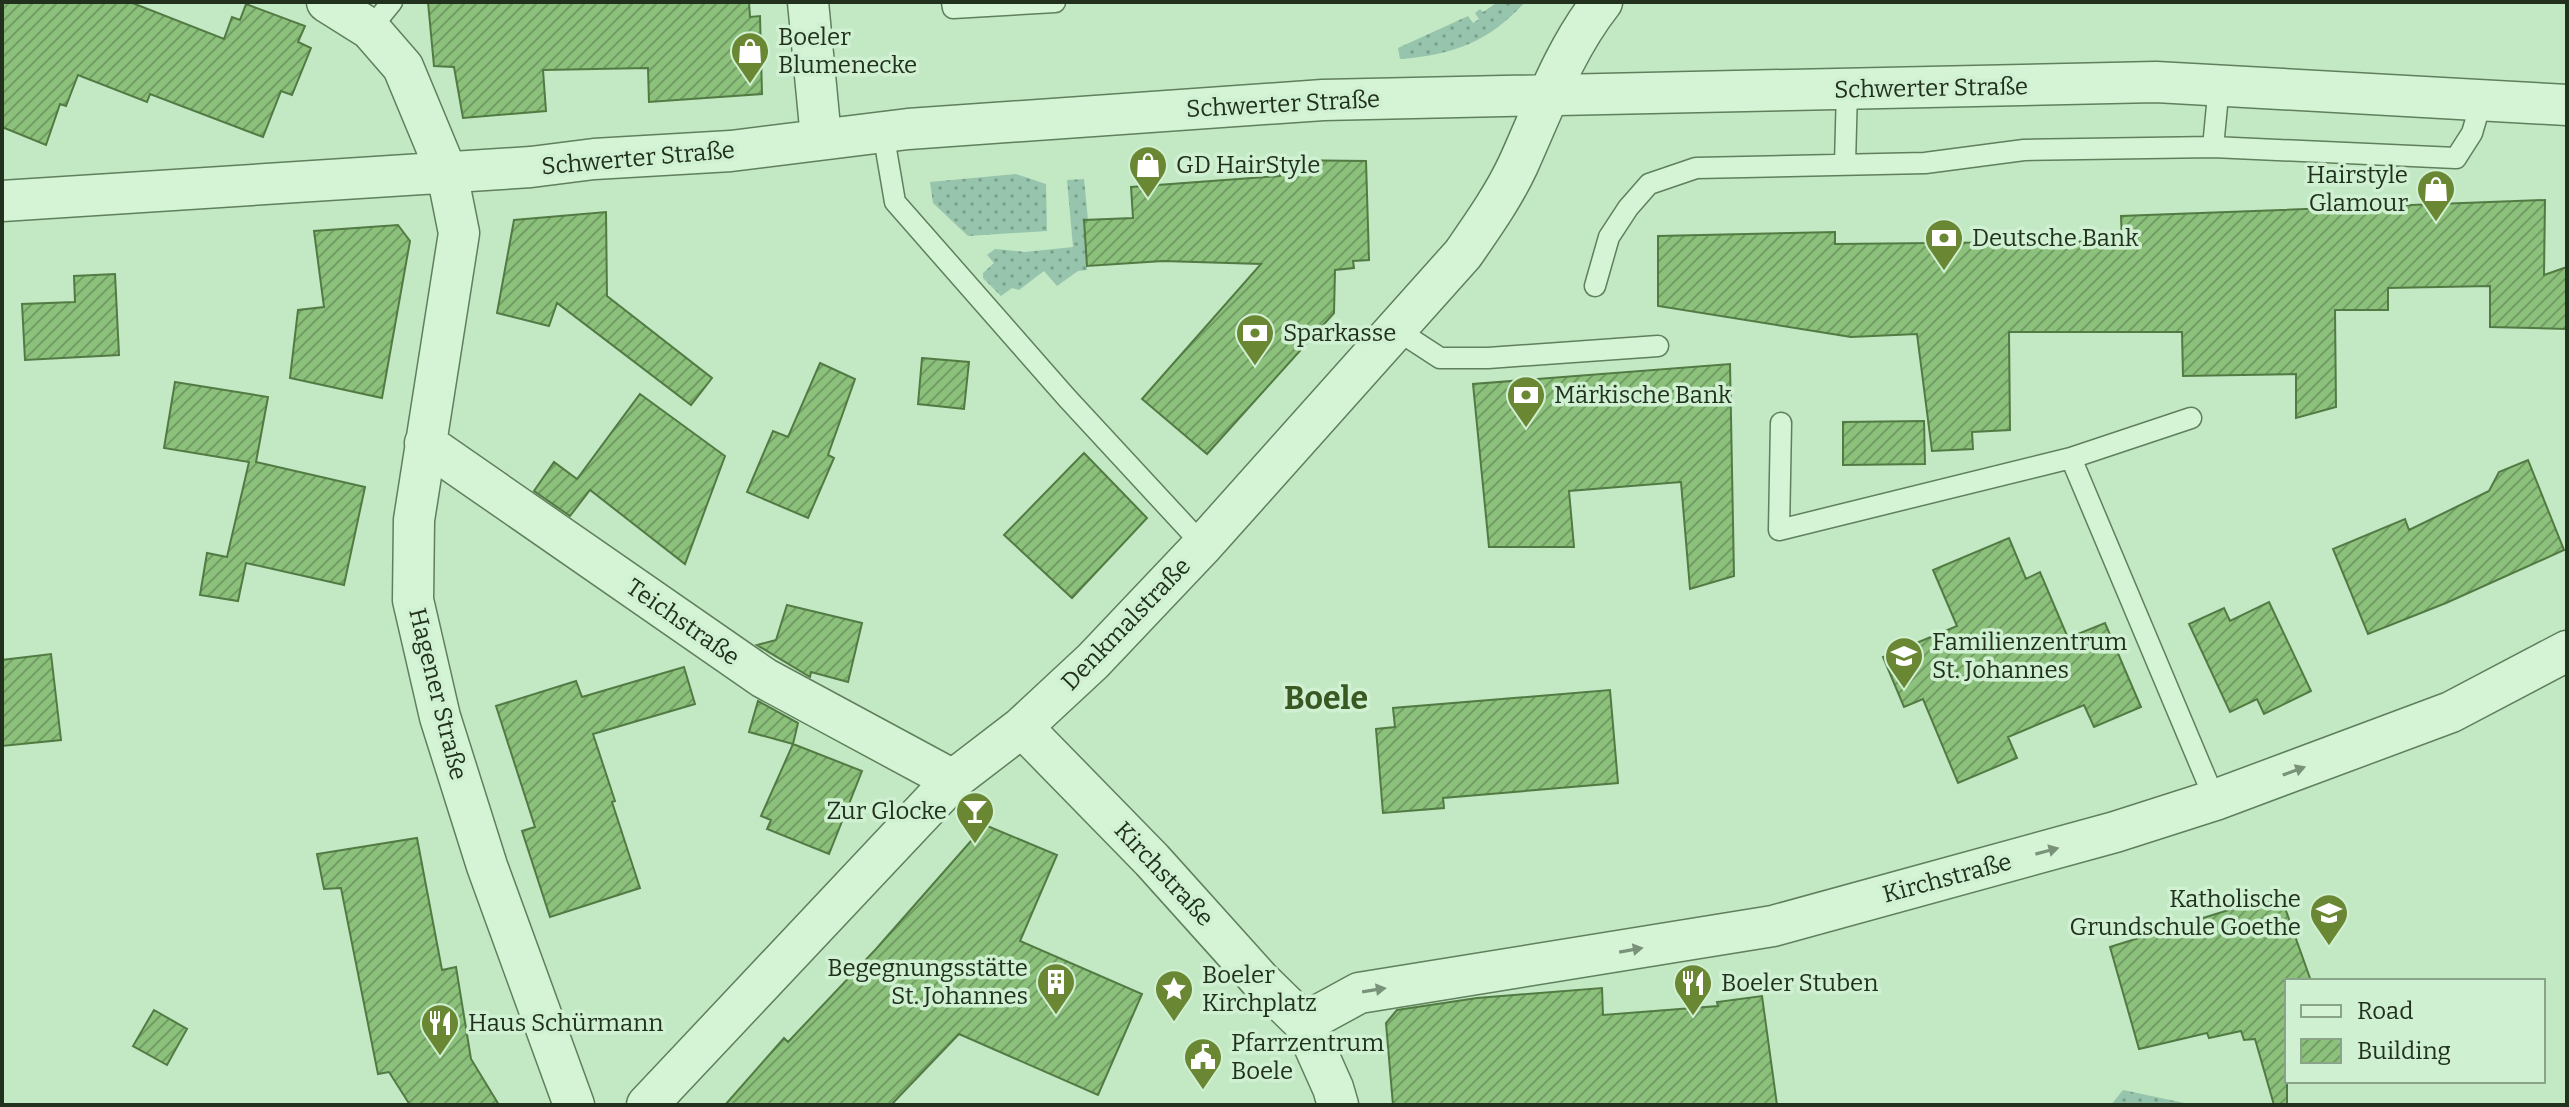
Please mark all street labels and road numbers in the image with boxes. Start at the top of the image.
street label: Schwerter Straße [1834,72,2028,104]
street label: Schwerter Straße [1185,85,1381,123]
street label: Schwerter Straße [540,136,736,180]
street label: Denkmalstraße [1056,552,1196,696]
street label: Teichstraße [621,573,745,671]
street label: Hagener Straße [403,605,473,783]
street label: Kirchstraße [1109,816,1219,932]
street label: Kirchstraße [1879,847,2015,909]

